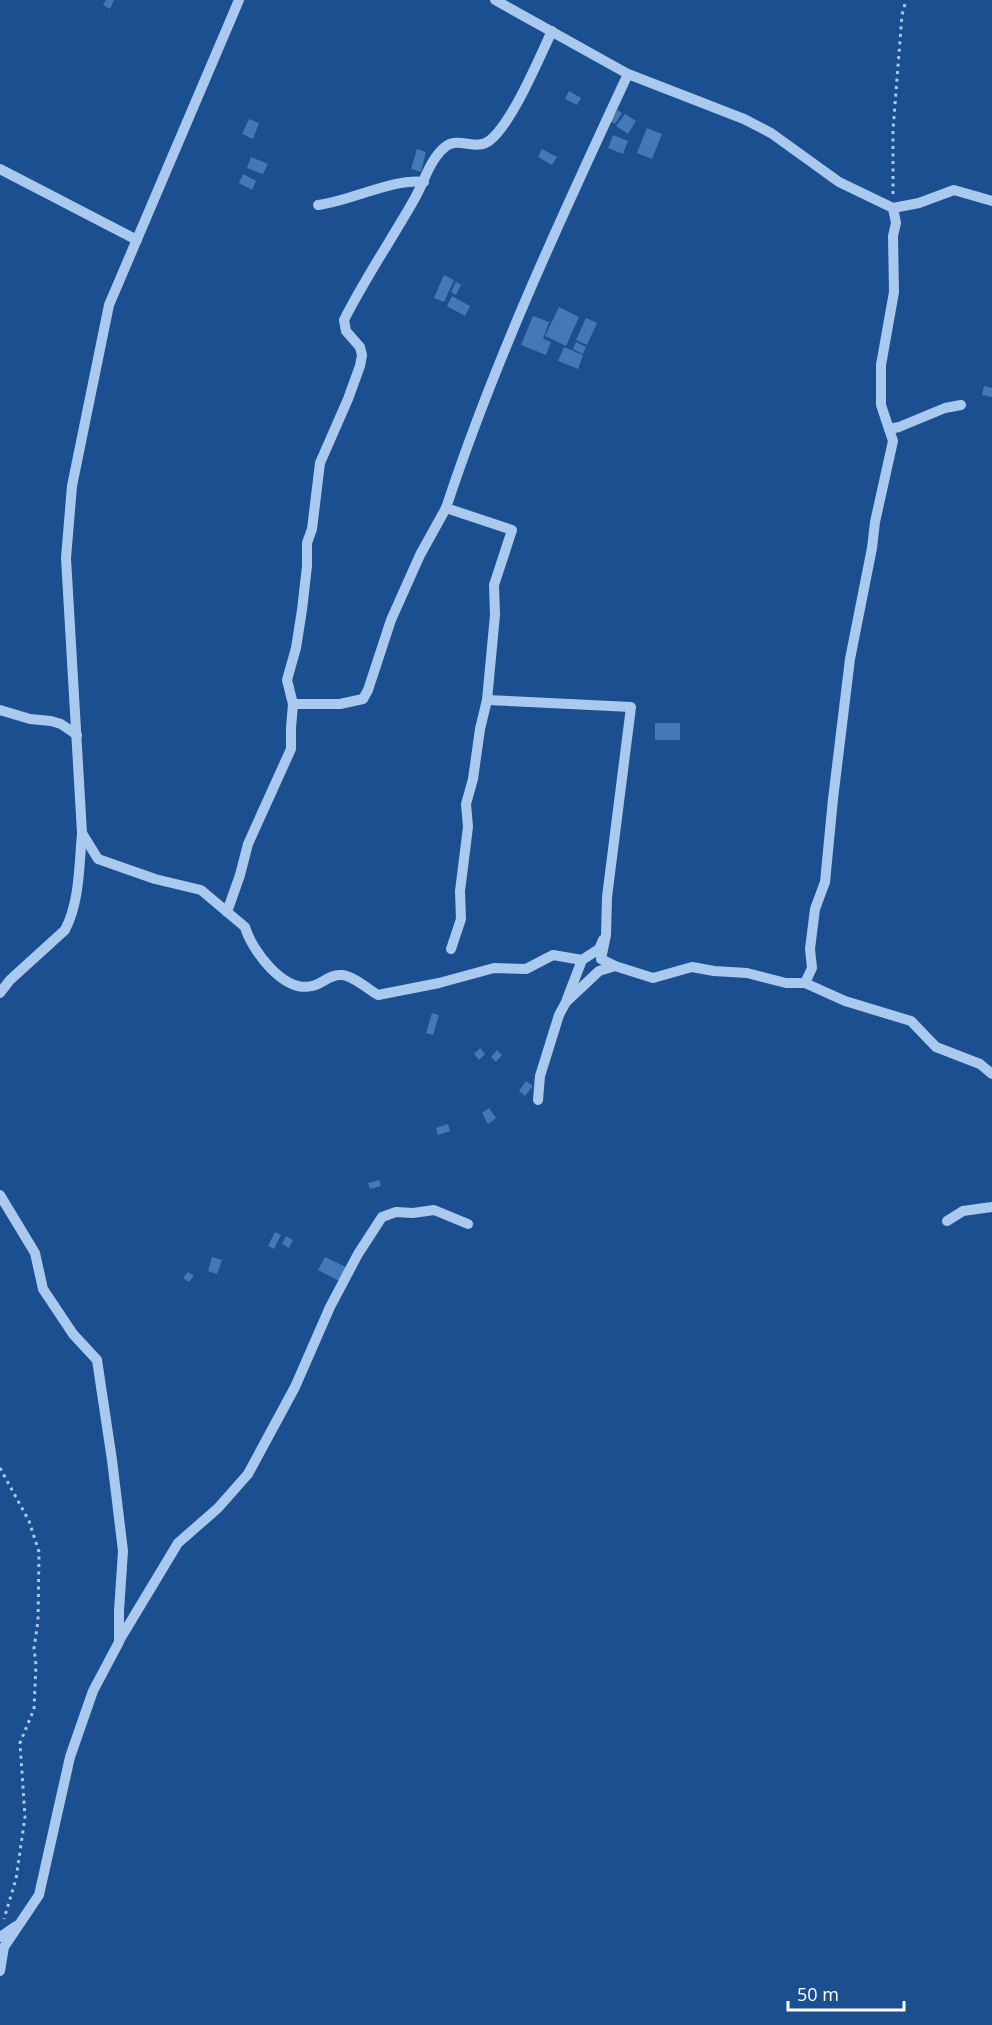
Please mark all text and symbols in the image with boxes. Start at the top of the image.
scale bar [788,1974,904,2012]
text: 50 m [797,1982,839,2006]

